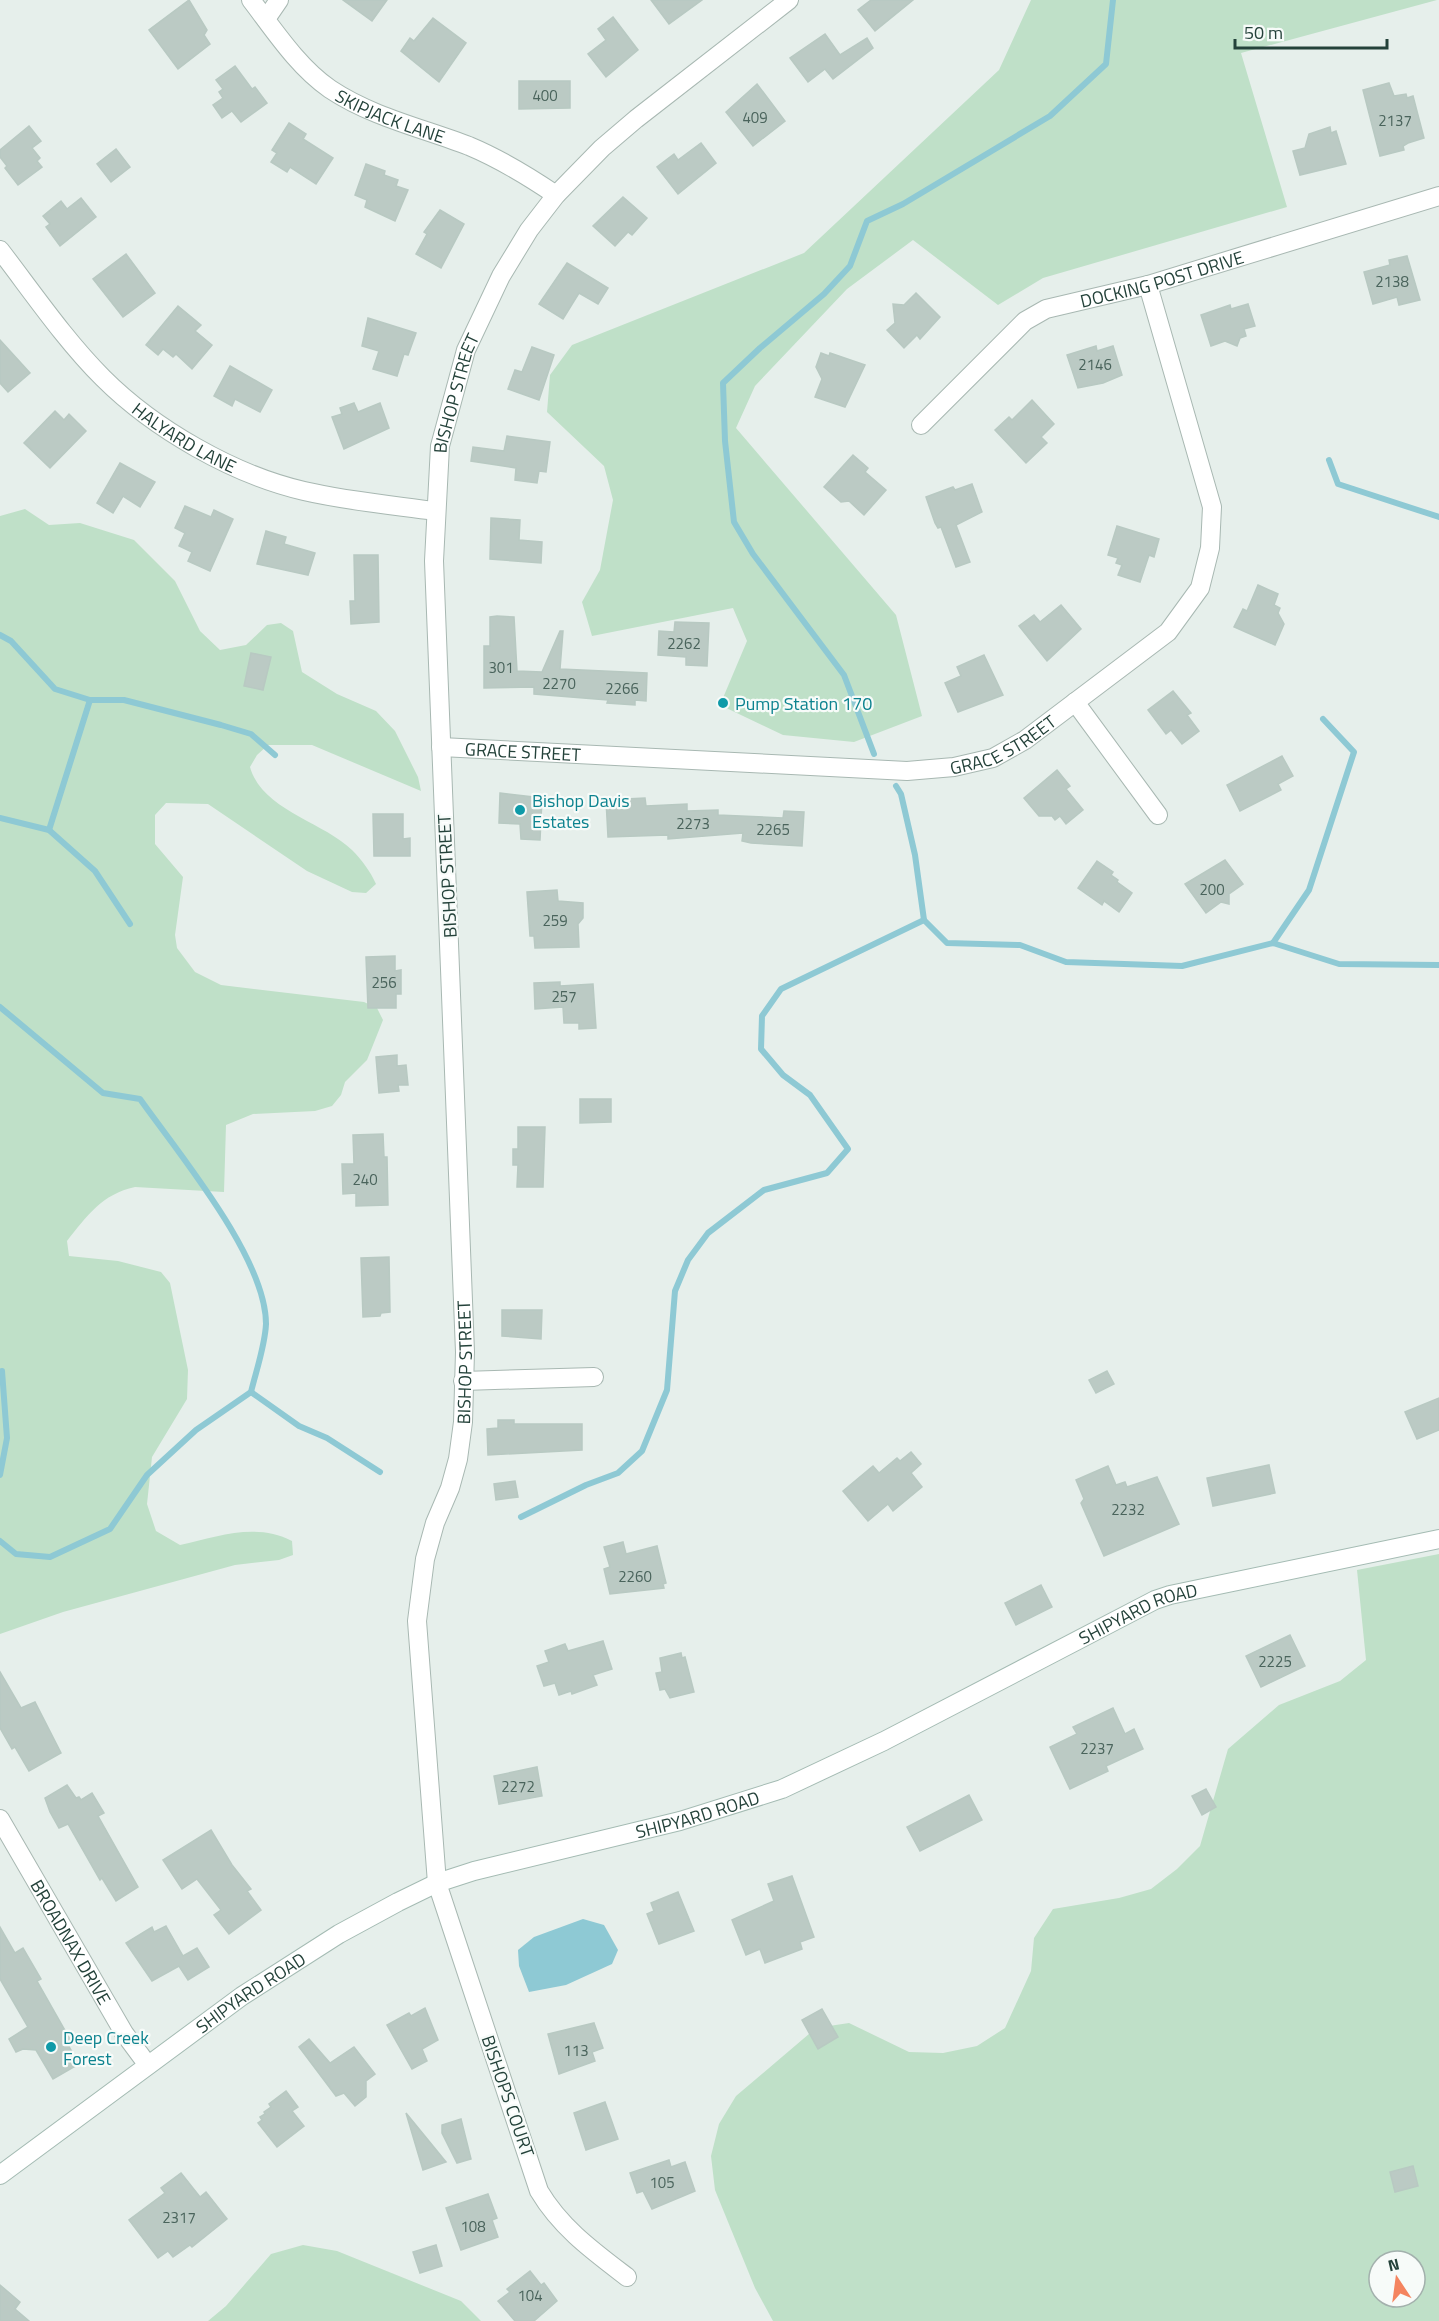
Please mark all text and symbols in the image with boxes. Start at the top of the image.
scale bar [1235,12,1386,50]
text: 50 m [1244,19,1283,46]
street label: SKIPJACK LANE [330,82,449,150]
house number: 400 [532,84,558,107]
house number: 409 [742,106,768,129]
house number: 2137 [1378,109,1412,132]
street label: DOCKING POST DRIVE [1077,243,1247,314]
house number: 2138 [1375,270,1409,293]
street label: BISHOP STREET [426,328,486,454]
house number: 2146 [1078,353,1112,376]
street label: HALYARD LANE [127,396,241,480]
house number: 2262 [667,632,701,655]
house number: 301 [488,656,514,679]
house number: 2270 [542,672,576,695]
house number: 2266 [605,677,639,700]
place label: Pump Station 170 [735,690,872,717]
marker: Pump Station 170 [716,696,730,710]
street label: GRACE STREET [947,708,1062,781]
street label: GRACE STREET [464,735,582,768]
place label: Bishop Davis Estates [532,787,630,835]
marker: Bishop Davis Estates [513,803,527,817]
house number: 2273 [676,812,710,835]
street label: BISHOP STREET [430,813,464,938]
house number: 2265 [756,818,790,841]
house number: 200 [1199,878,1225,901]
house number: 259 [542,909,568,932]
house number: 256 [371,971,397,994]
house number: 257 [551,985,577,1008]
house number: 240 [352,1168,378,1191]
street label: BISHOP STREET [449,1300,479,1425]
house number: 2232 [1111,1498,1145,1521]
house number: 2260 [618,1565,652,1588]
street label: SHIPYARD ROAD [1074,1576,1200,1651]
house number: 2225 [1258,1650,1292,1673]
house number: 2237 [1080,1737,1114,1760]
house number: 2272 [501,1775,535,1798]
street label: SHIPYARD ROAD [633,1783,763,1845]
street label: BROADNAX DRIVE [24,1874,118,2010]
street label: SHIPYARD ROAD [190,1945,311,2040]
place label: Deep Creek Forest [63,2024,149,2072]
street label: BISHOPS COURT [475,2031,542,2161]
house number: 113 [563,2039,589,2062]
marker: Deep Creek Forest [44,2040,58,2054]
house number: 105 [649,2171,675,2194]
house number: 2317 [162,2206,196,2229]
house number: 108 [460,2215,486,2238]
north arrow [1367,2249,1427,2309]
text: N [1386,2251,1402,2277]
house number: 104 [517,2284,543,2307]

